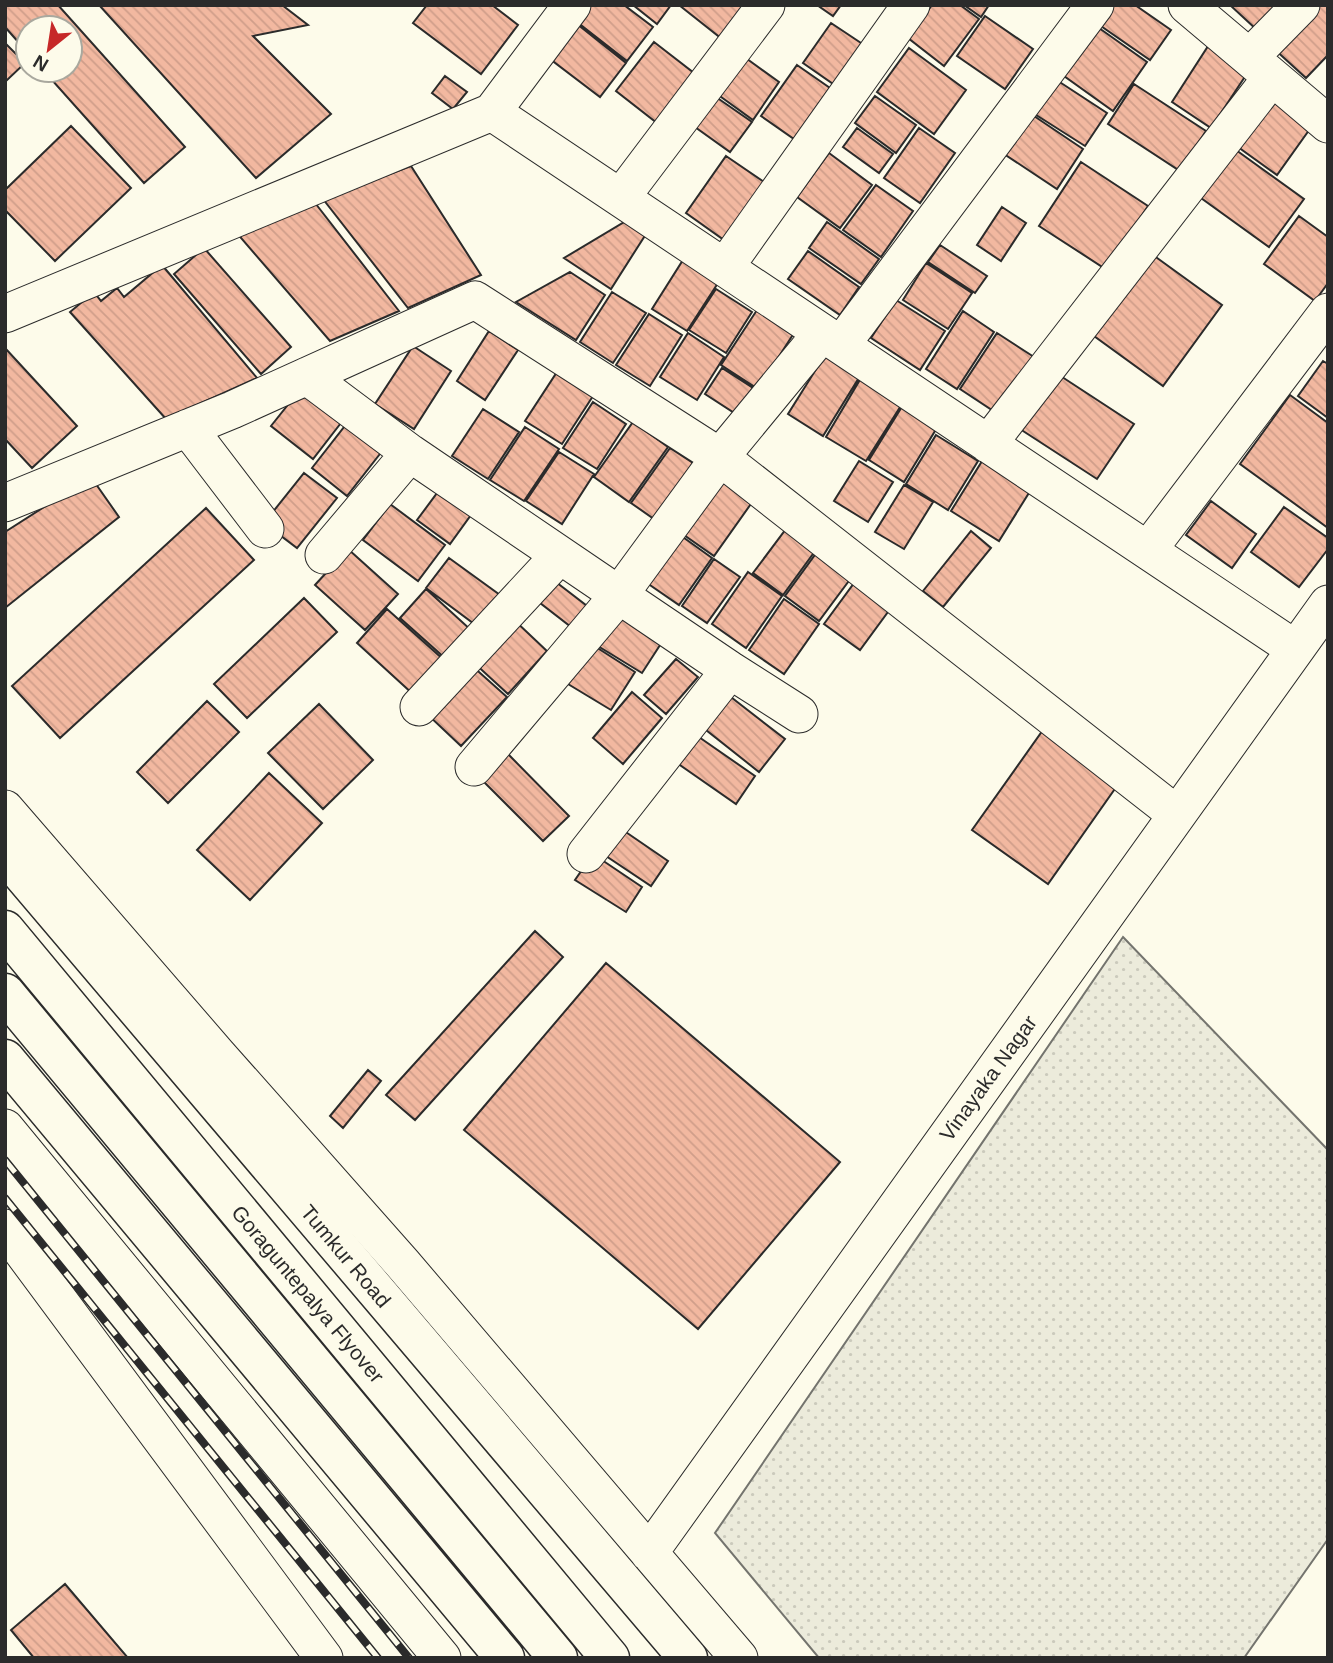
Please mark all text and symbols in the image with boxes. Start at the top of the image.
north arrow [14,14,84,84]
text: N [30,51,52,76]
street label: Vinayaka Nagar [935,1011,1041,1145]
street label: Tumkur Road [297,1200,395,1312]
street label: Goraguntepalya Flyover [227,1201,389,1387]

